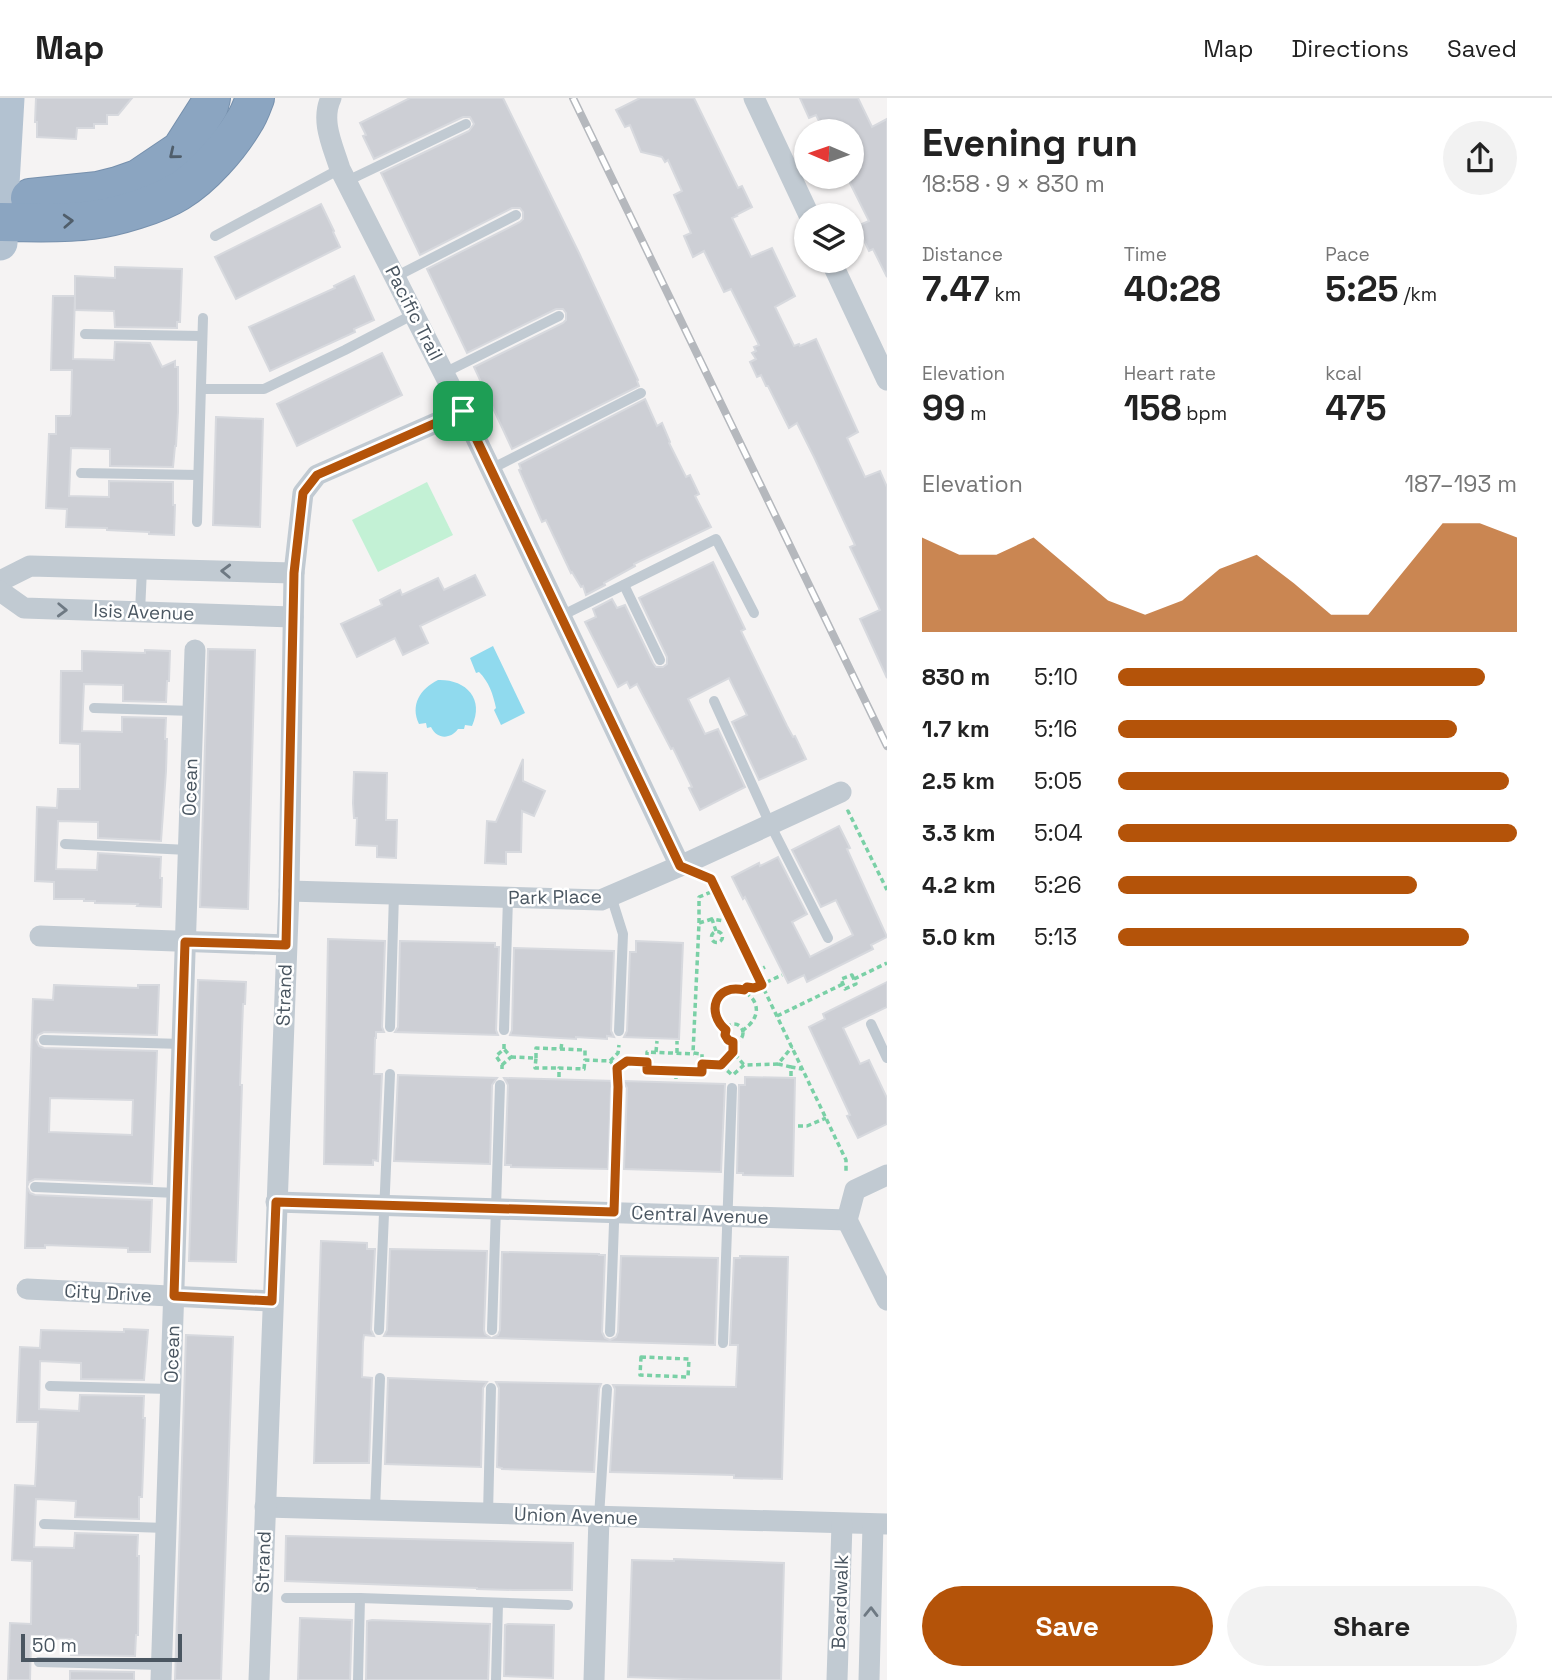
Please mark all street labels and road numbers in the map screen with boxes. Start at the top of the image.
street label: Pacific Trail [379,261,449,365]
street label: Isis Avenue [93,598,195,626]
street label: Ocean [176,758,204,816]
street label: Park Place [508,884,602,910]
street label: Strand [270,964,298,1026]
street label: Central Avenue [631,1200,769,1230]
street label: City Drive [64,1278,152,1308]
street label: Ocean [158,1325,186,1383]
street label: Union Avenue [514,1501,638,1531]
street label: Strand [249,1531,277,1593]
street label: Boardwalk [826,1554,854,1650]

